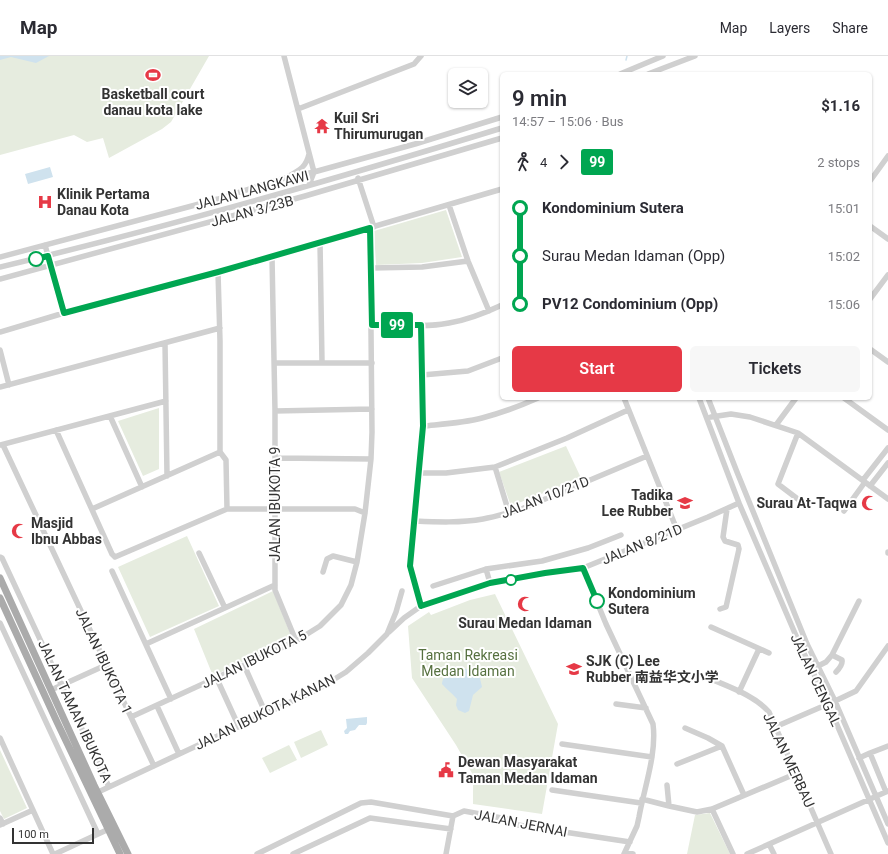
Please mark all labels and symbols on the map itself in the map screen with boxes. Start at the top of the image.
sports icon: Basketball court danau kota lake [144,66,162,84]
place label: Basketball court danau kota lake [102,86,205,118]
place label: Kuil Sri Thirumurugan [334,110,424,142]
temple icon: Kuil Sri Thirumurugan [313,117,331,135]
street label: JALAN LANGKAWI [193,167,311,213]
place label: Klinik Pertama Danau Kota [57,186,150,218]
street label: JALAN 3/23B [209,192,295,230]
hospital icon: Klinik Pertama Danau Kota [36,193,54,211]
unlabelled marker [28,251,44,267]
line badge: 99 [379,312,415,338]
street label: JALAN IBUKOTA 9 [267,447,283,561]
street label: JALAN 10/21D [499,473,591,521]
place label: Tadika Lee Rubber [602,487,674,519]
school or university icon: Tadika Lee Rubber [676,494,694,512]
mosque icon: Surau At-Taqwa [860,494,878,512]
place label: Surau At-Taqwa [756,495,858,511]
place label: Masjid Ibnu Abbas [31,515,102,547]
street label: JALAN 8/21D [599,521,685,567]
mosque icon: Masjid Ibnu Abbas [10,522,28,540]
unlabelled marker [505,574,517,586]
place label: Kondominium Sutera [608,585,696,617]
marker: Kondominium Sutera [589,593,605,609]
mosque icon: Surau Medan Idaman [516,595,534,613]
street label: JALAN IBUKOTA 1 [72,606,136,716]
place label: Surau Medan Idaman [458,615,592,631]
street label: JALAN IBUKOTA 5 [199,627,309,691]
street label: JALAN CENGAL [788,631,845,729]
street label: JALAN TAMAN IBUKOTA [35,637,115,785]
park label: Taman Rekreasi Medan Idaman [418,647,518,679]
place label: SJK (C) Lee Rubber 南益华文小学 [586,653,719,685]
school or university icon: SJK (C) Lee Rubber 南益华文小学 [565,660,583,678]
street label: JALAN IBUKOTA KANAN [192,671,338,753]
street label: JALAN MERBAU [760,710,818,810]
place label: Dewan Masyarakat Taman Medan Idaman [458,754,598,786]
public building icon: Dewan Masyarakat Taman Medan Idaman [437,761,455,779]
street label: JALAN JERNAI [473,806,569,840]
scale bar [12,826,94,845]

